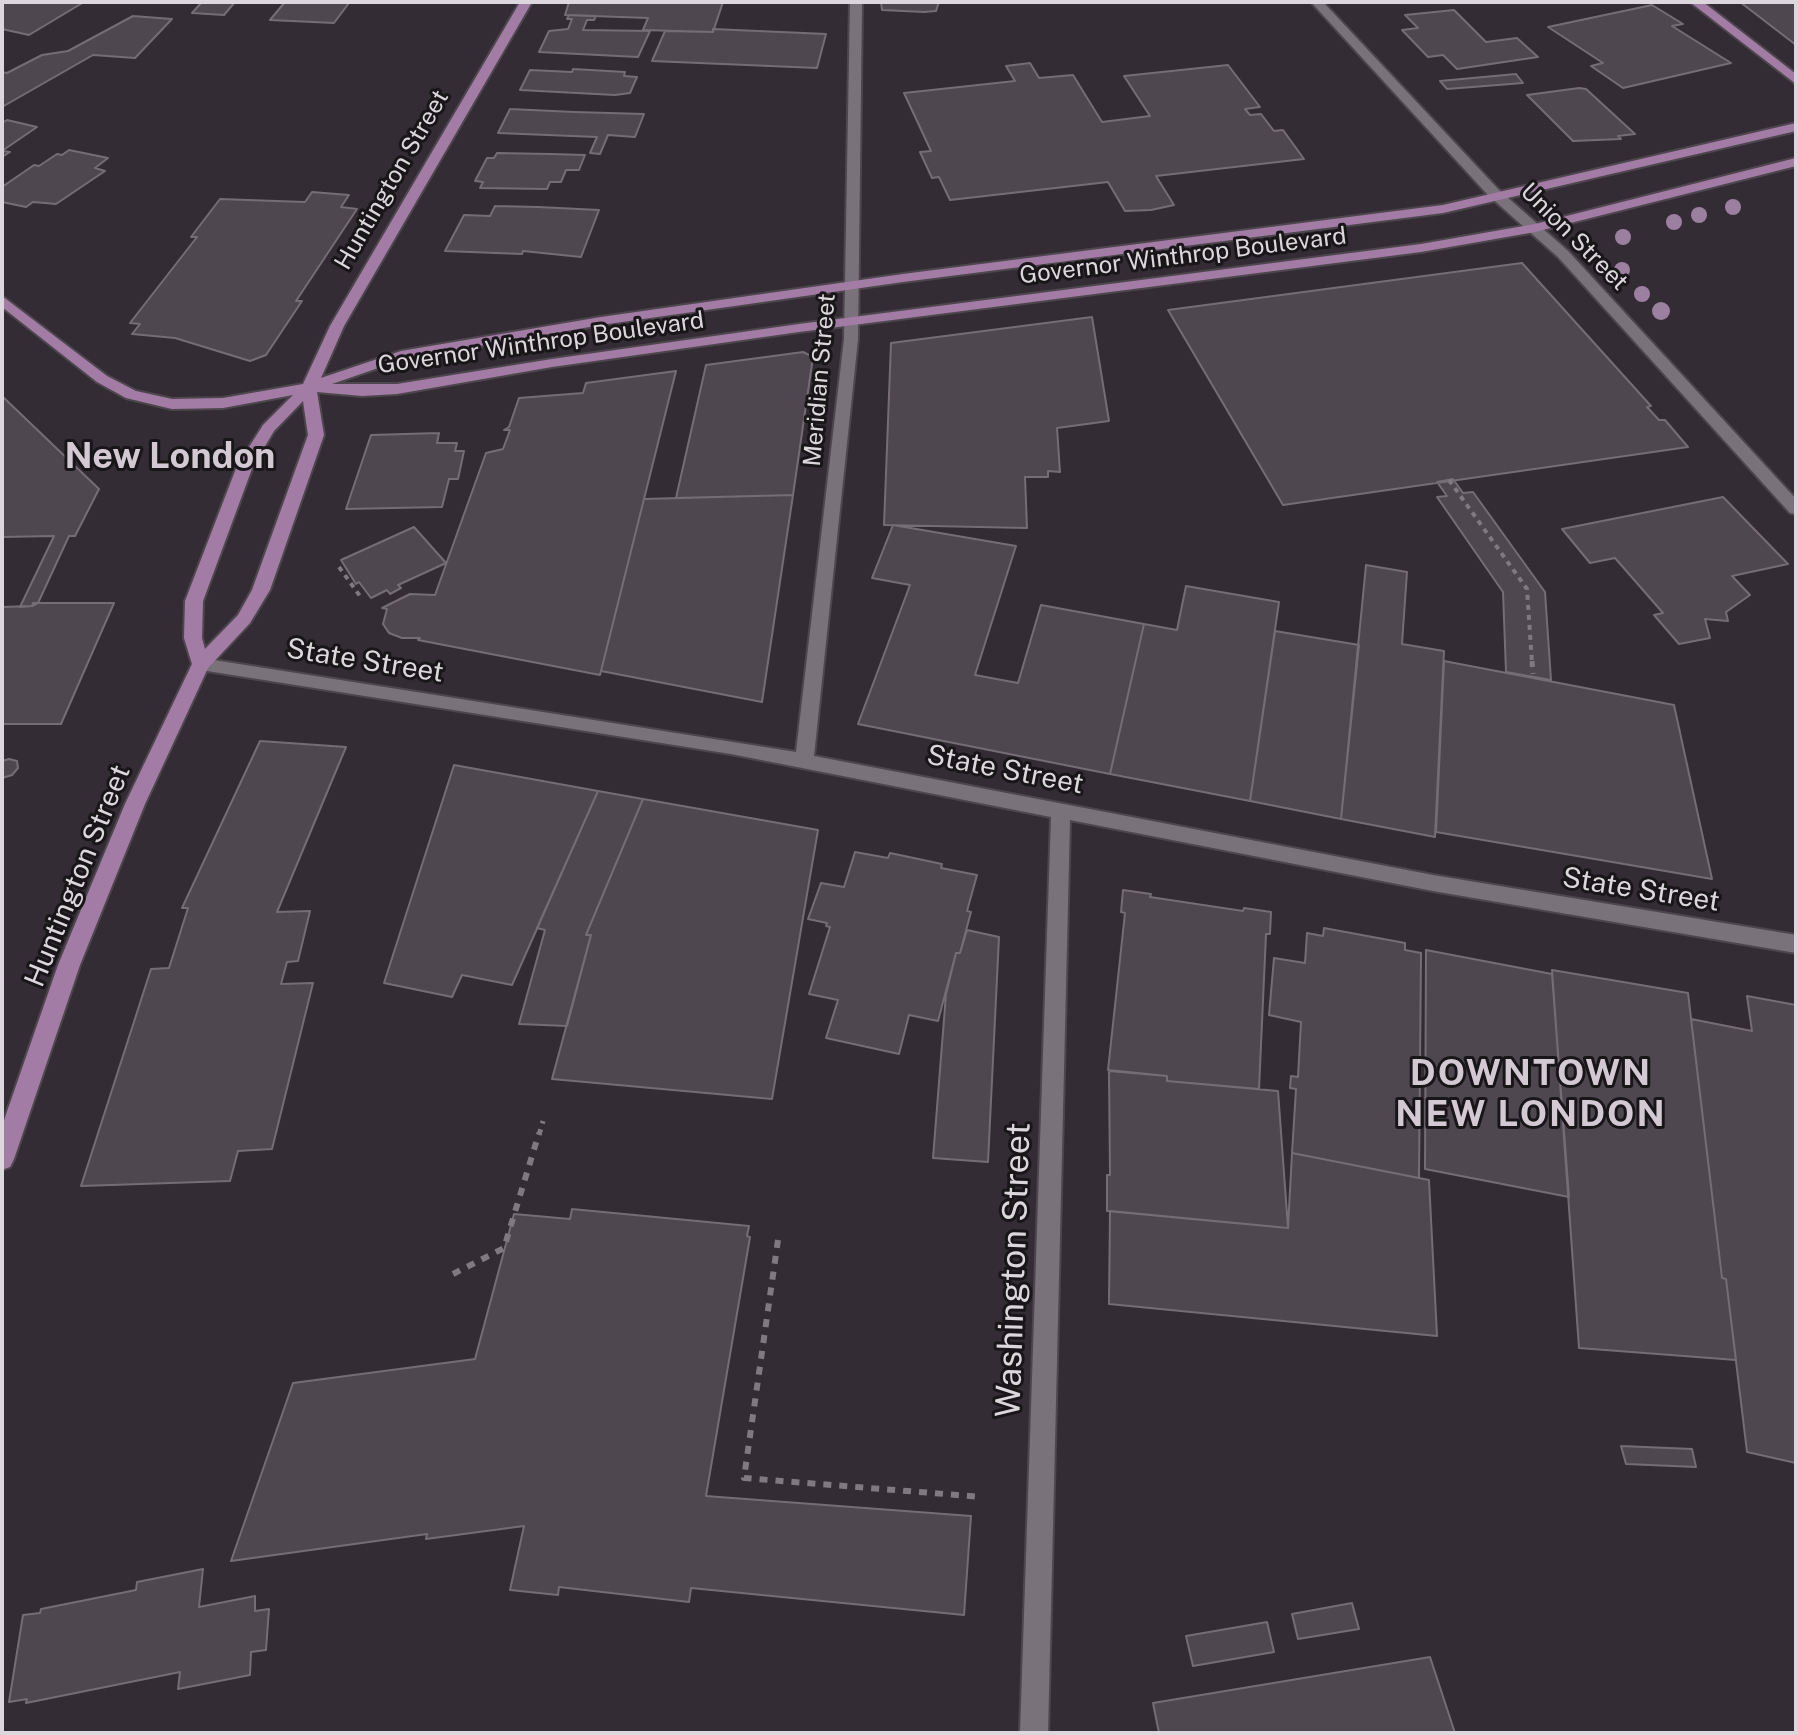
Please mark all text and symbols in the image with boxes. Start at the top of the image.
street label: Huntington Street [329,85,455,275]
street label: Union Street [1514,177,1634,297]
street label: Governor Winthrop Boulevard [1018,222,1348,290]
street label: Meridian Street [798,292,842,468]
street label: Governor Winthrop Boulevard [376,306,706,380]
district label: New London [65,435,275,479]
street label: State Street [284,632,446,690]
street label: State Street [924,738,1086,802]
street label: Huntington Street [18,760,138,992]
street label: State Street [1560,861,1722,919]
district label: DOWNTOWN NEW LONDON [1395,1052,1667,1137]
street label: Washington Street [988,1122,1040,1418]

